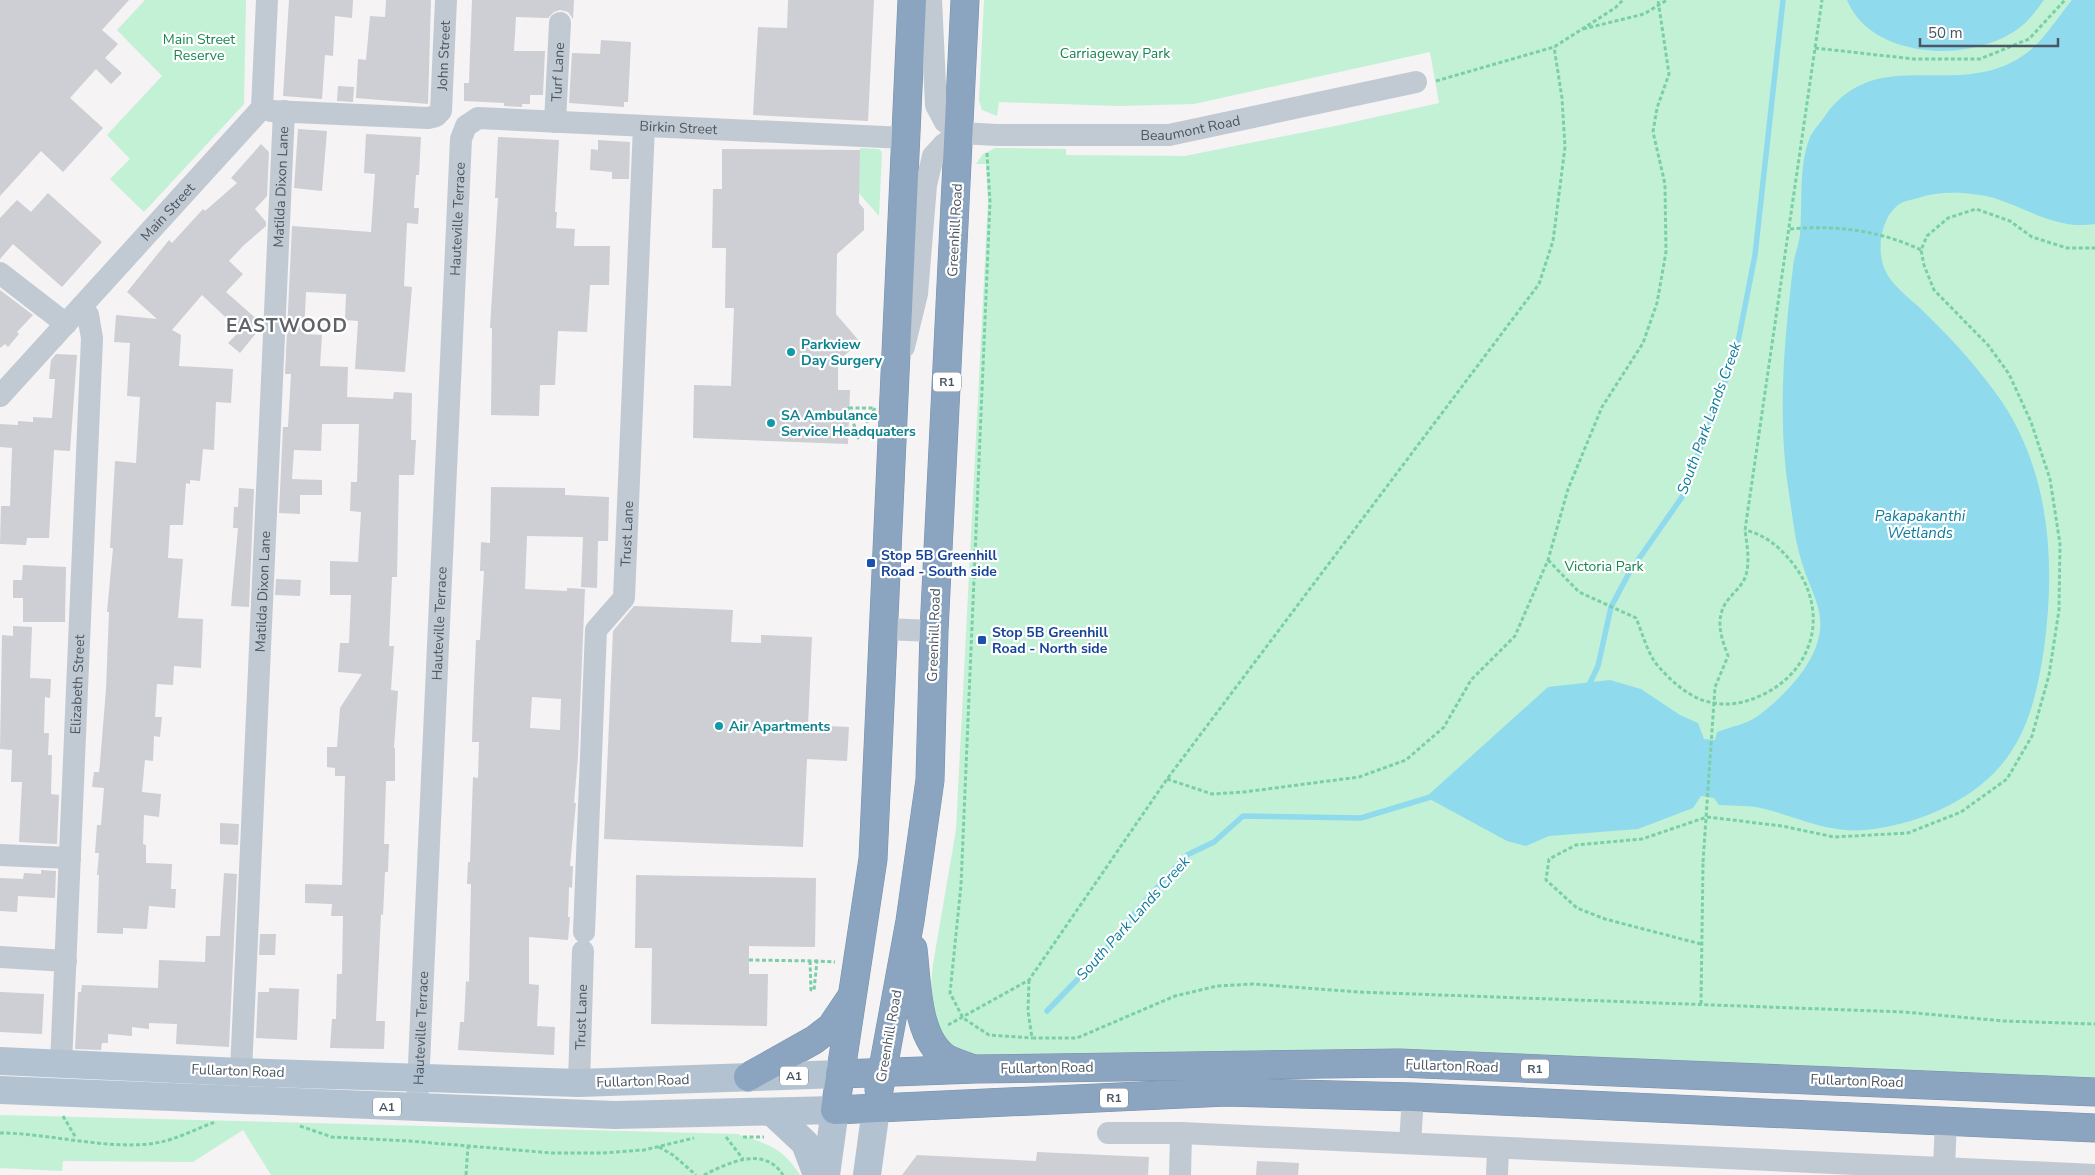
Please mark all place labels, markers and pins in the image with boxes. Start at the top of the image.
place label: Parkview Day Surgery [801,335,883,370]
marker: Parkview Day Surgery [785,346,797,358]
place label: SA Ambulance Service Headquaters [781,406,916,441]
marker: SA Ambulance Service Headquaters [765,417,777,429]
place label: Stop 5B Greenhill Road - South side [881,546,997,581]
marker: Stop 5B Greenhill Road - South side [865,557,877,569]
place label: Stop 5B Greenhill Road - North side [992,623,1108,658]
marker: Stop 5B Greenhill Road - North side [976,634,988,646]
place label: Air Apartments [729,717,830,736]
marker: Air Apartments [713,720,725,732]

